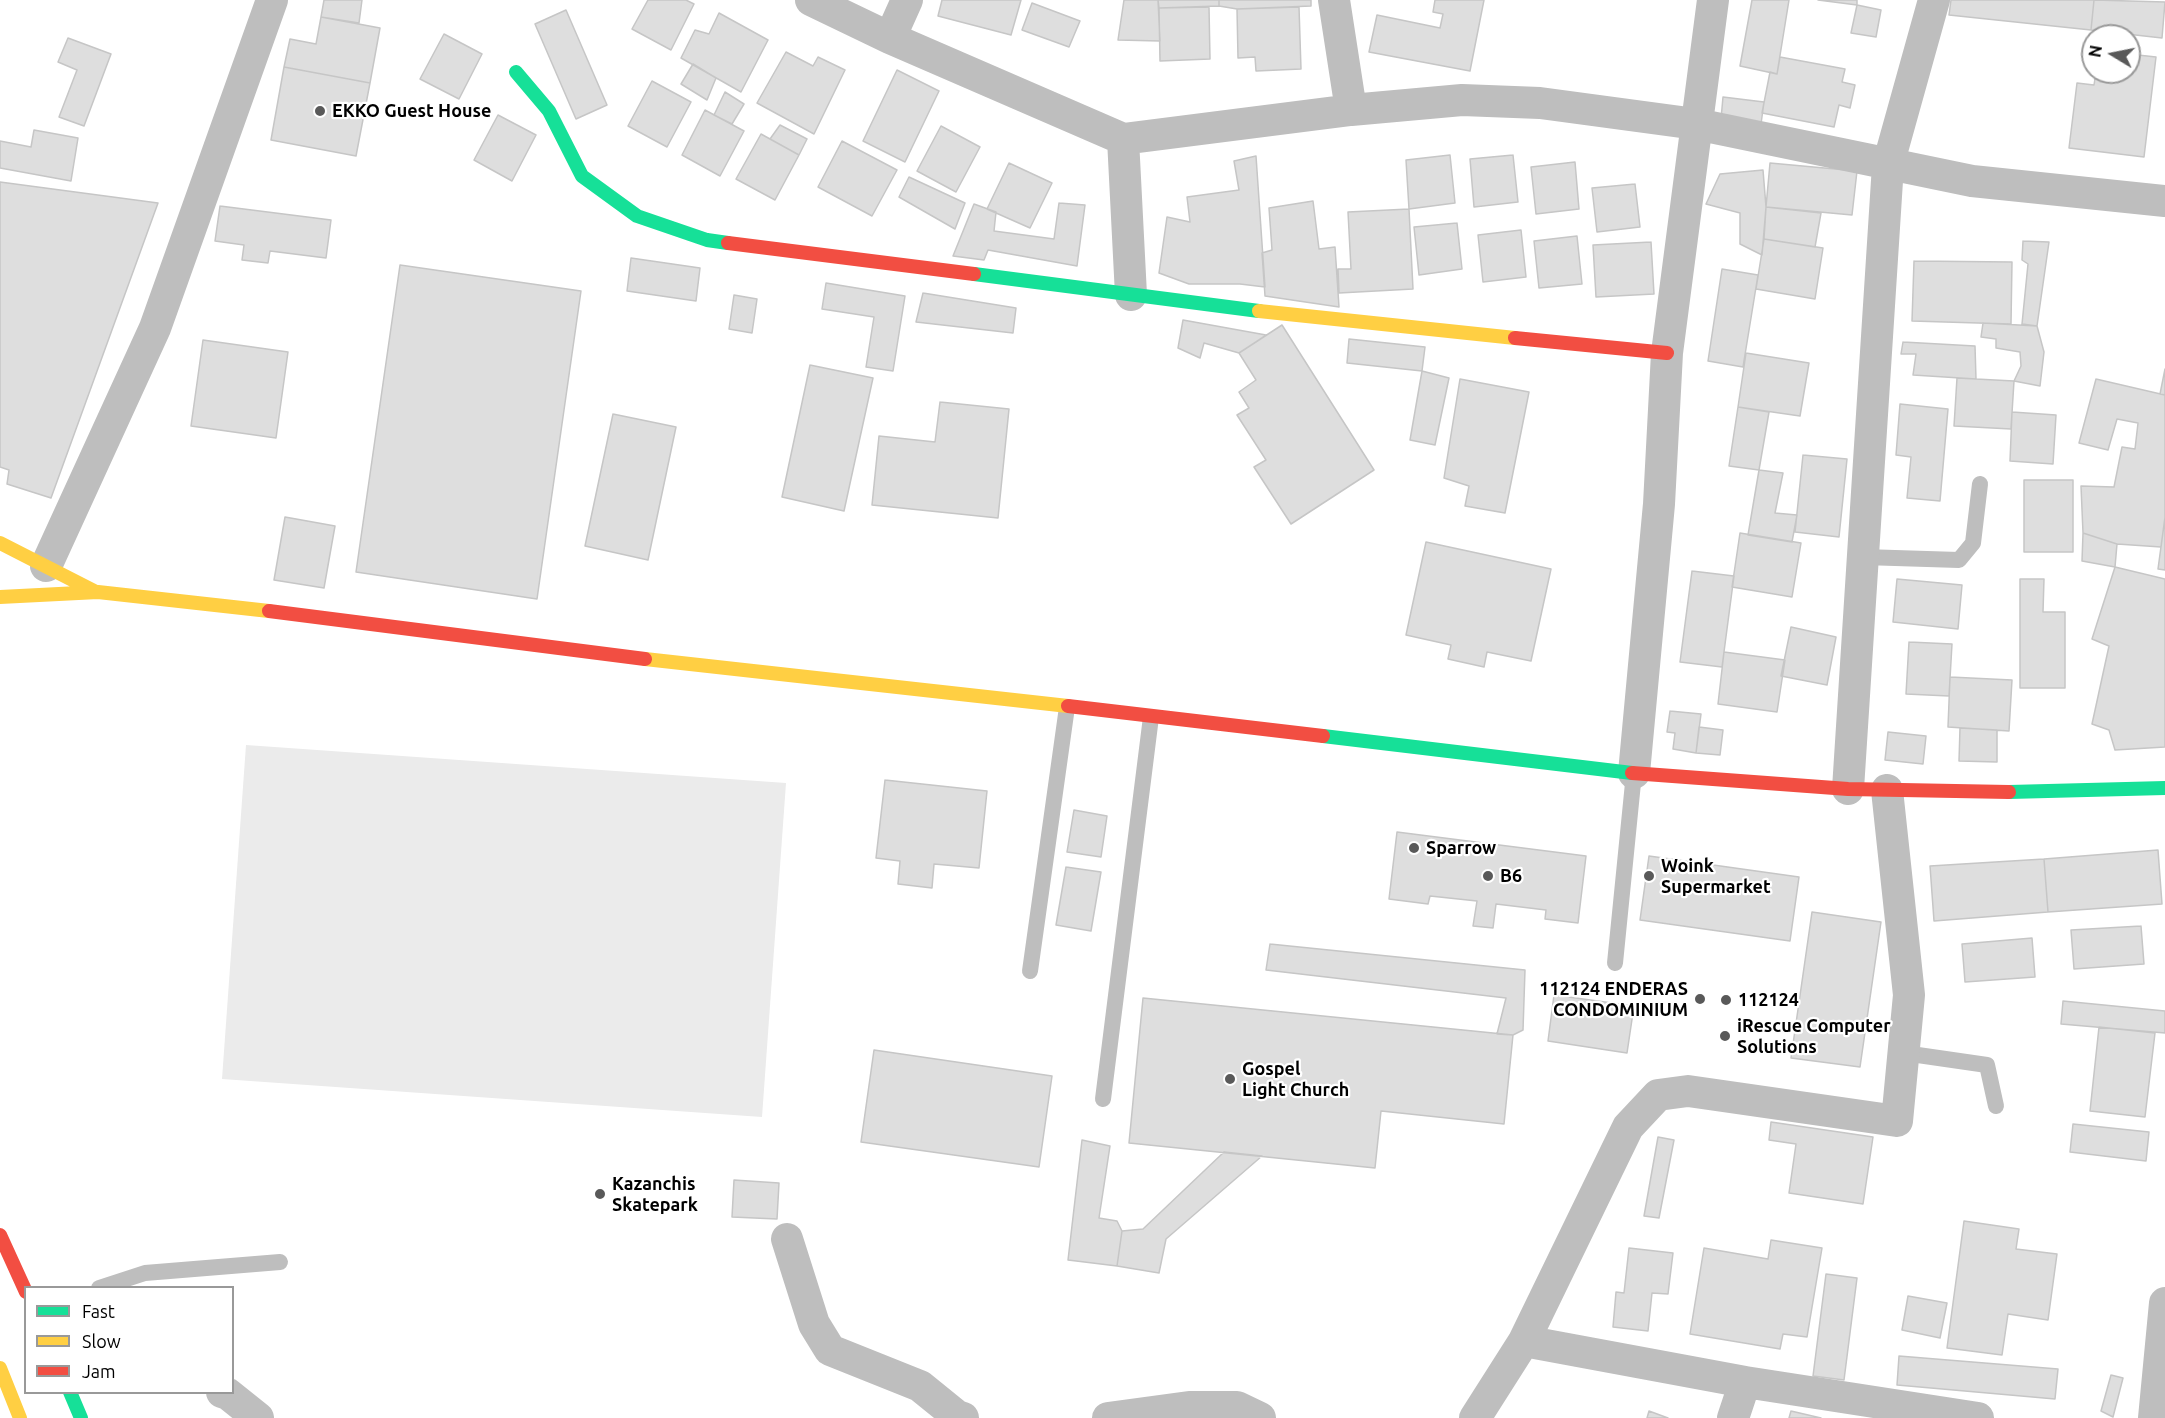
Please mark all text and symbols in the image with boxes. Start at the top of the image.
north arrow [2081,24,2141,84]
text: N [2085,44,2105,59]
place label: EKKO Guest House [332,100,491,122]
marker: EKKO Guest House [313,104,327,118]
place label: Sparrow [1426,837,1496,859]
marker: Sparrow [1407,841,1421,855]
place label: Woink Supermarket [1661,855,1771,898]
place label: B6 [1500,865,1522,887]
marker: B6 [1481,869,1495,883]
marker: Woink Supermarket [1642,869,1656,883]
place label: 112124 ENDERAS CONDOMINIUM [1539,978,1688,1020]
place label: 112124 [1738,989,1799,1011]
marker: 112124 ENDERAS CONDOMINIUM [1693,992,1707,1006]
marker: 112124 [1719,993,1733,1007]
place label: iRescue Computer Solutions [1737,1015,1891,1058]
marker: iRescue Computer Solutions [1718,1029,1732,1043]
place label: Gospel Light Church [1242,1058,1349,1100]
marker: Gospel Light Church [1223,1072,1237,1086]
place label: Kazanchis Skatepark [612,1173,698,1216]
marker: Kazanchis Skatepark [593,1187,607,1201]
legend [24,1286,234,1394]
text: Fast [82,1301,115,1321]
text: Slow [82,1331,121,1351]
text: Jam [82,1361,116,1381]

